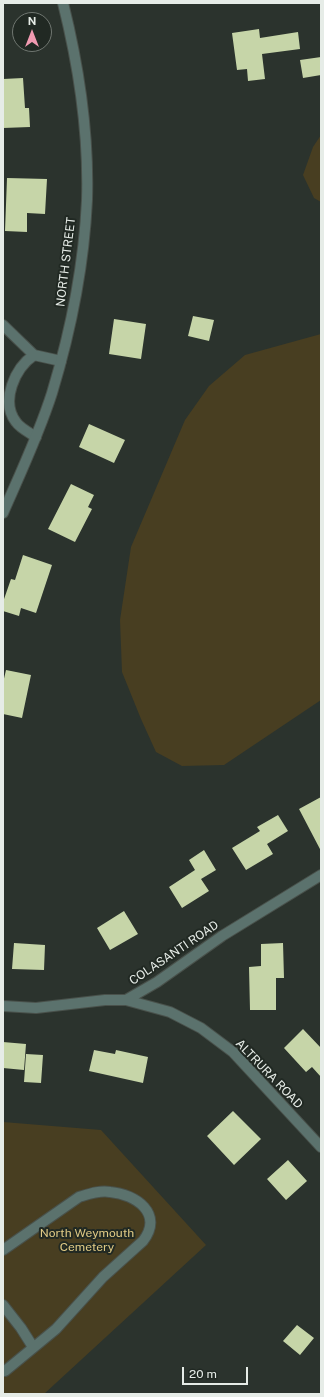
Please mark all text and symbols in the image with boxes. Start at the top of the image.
north arrow [12,12,52,52]
text: N [28,15,36,27]
street label: NORTH STREET [53,216,79,308]
street label: COLASANTI ROAD [127,918,221,988]
street label: ALTRURA ROAD [232,1036,306,1112]
park label: North Weymouth Cemetery [40,1226,134,1254]
scale bar [184,1359,250,1385]
text: 20 m [189,1367,217,1381]

